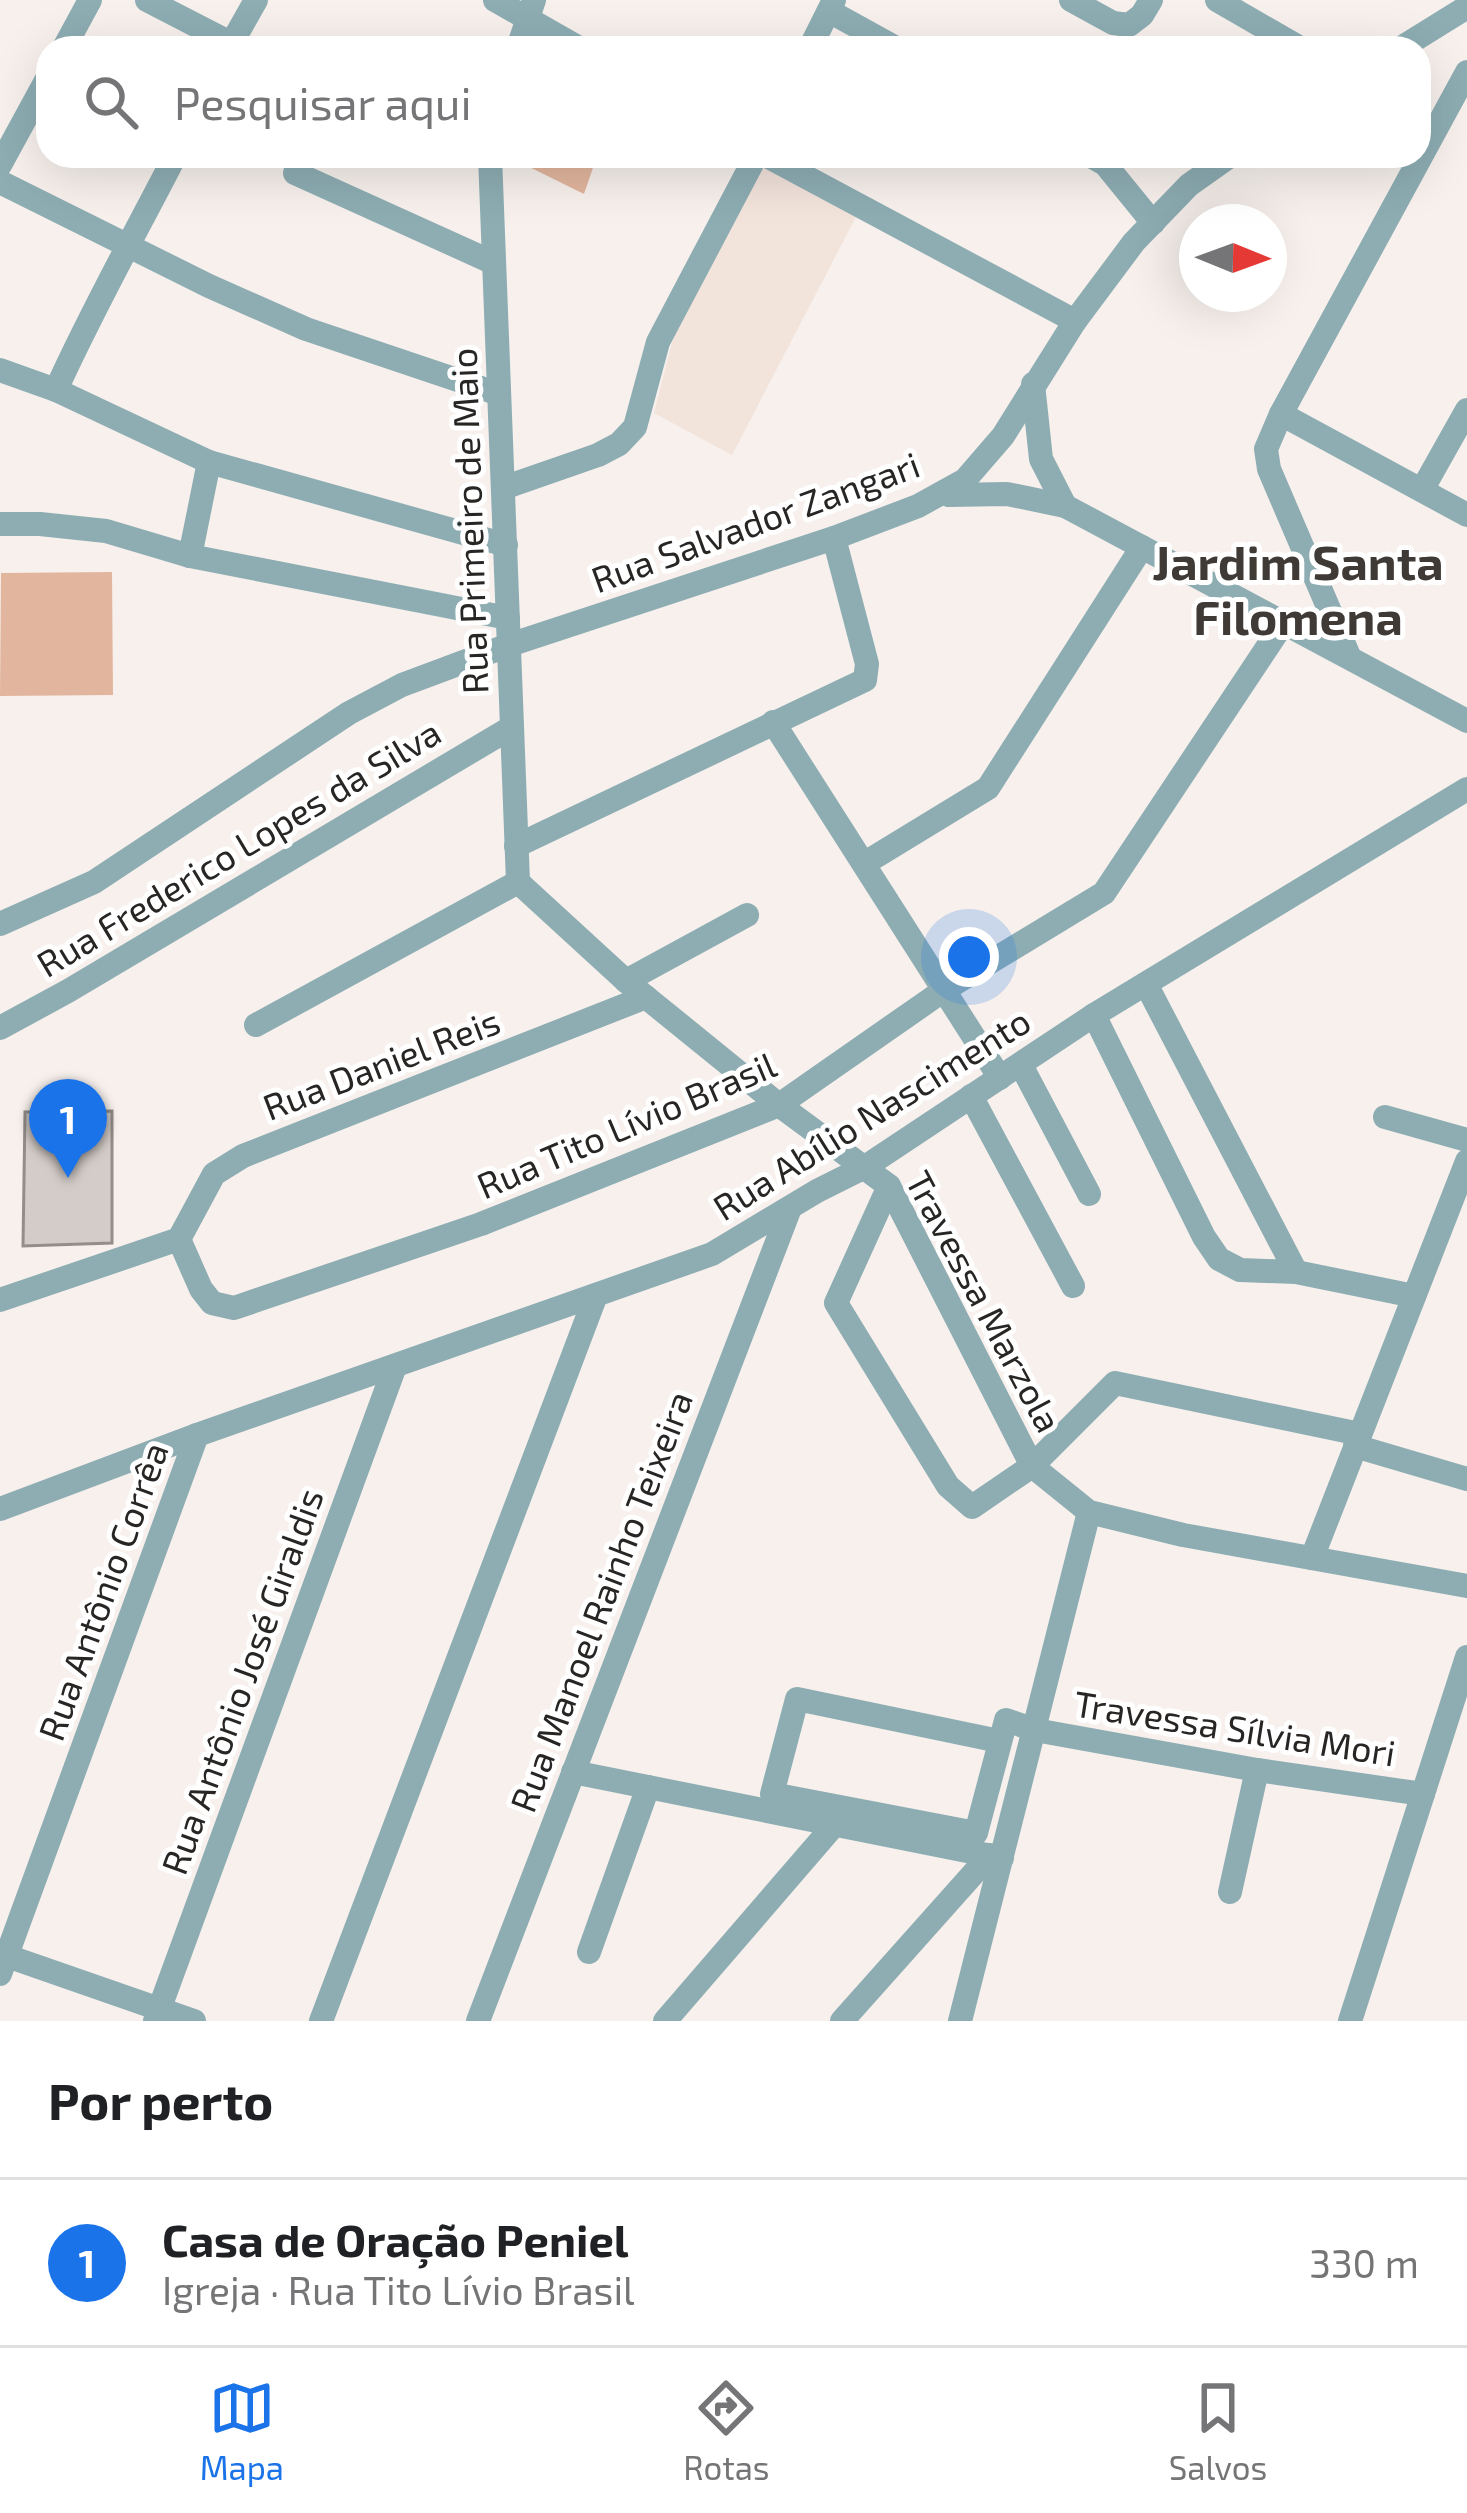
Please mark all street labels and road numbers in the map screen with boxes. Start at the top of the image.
street label: Rua Primeiro de Maio [440,347,496,695]
street label: Rua Salvador Zangari [585,442,925,600]
street label: Rua Frederico Lopes da Silva [28,709,448,985]
street label: Rua Daniel Reis [257,998,505,1128]
street label: Rua Abílio Nascimento [705,998,1037,1228]
street label: Rua Tito Lívio Brasil [470,1042,782,1206]
street label: Travessa Marzola [898,1163,1072,1439]
street label: Rua Manoel Rainho Teixeira [500,1385,700,1817]
street label: Rua Antônio Corrêa [28,1436,176,1746]
street label: Rua Antônio José Giraldis [151,1482,331,1880]
street label: Travessa Sílvia Mori [1071,1680,1399,1774]

